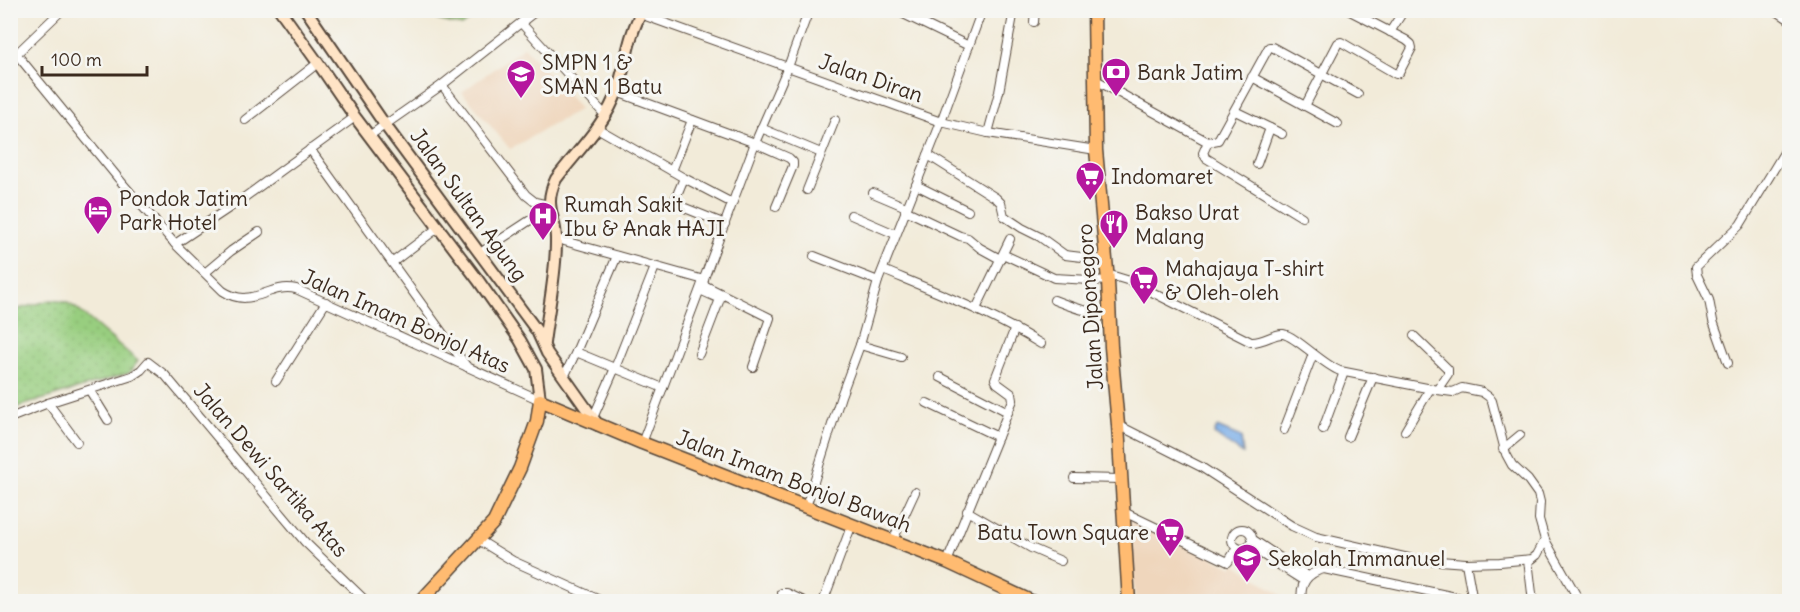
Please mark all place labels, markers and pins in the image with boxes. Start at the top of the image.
place label: SMPN 1 & SMAN 1 Batu [542,49,662,100]
bank icon: Bank Jatim [1100,56,1132,98]
school or university icon: SMPN 1 & SMAN 1 Batu [505,58,537,100]
place label: Bank Jatim [1137,59,1243,86]
supermarket icon: Indomaret [1074,160,1106,202]
place label: Indomaret [1111,163,1213,190]
place label: Pondok Jatim Park Hotel [119,185,248,236]
place label: Rumah Sakit Ibu & Anak HAJI [564,191,725,242]
hotel icon: Pondok Jatim Park Hotel [82,194,114,236]
place label: Bakso Urat Malang [1135,199,1239,250]
hospital icon: Rumah Sakit Ibu & Anak HAJI [527,200,559,242]
restaurant icon: Bakso Urat Malang [1098,208,1130,250]
place label: Mahajaya T-shirt & Oleh-oleh [1165,255,1324,306]
supermarket icon: Mahajaya T-shirt & Oleh-oleh [1128,264,1160,306]
supermarket icon: Batu Town Square [1154,516,1186,558]
place label: Batu Town Square [977,519,1149,546]
school or university icon: Sekolah Immanuel [1231,542,1263,584]
place label: Sekolah Immanuel [1268,545,1445,572]

